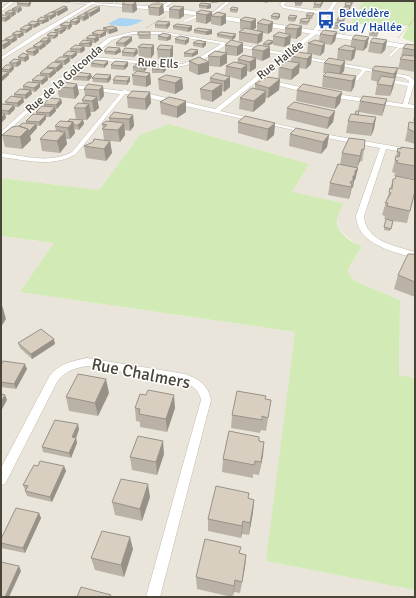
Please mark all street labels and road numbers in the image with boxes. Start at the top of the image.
street label: Rue Hallée [254,38,307,83]
street label: Rue de la Golconda [23,42,106,117]
street label: Rue Ells [137,55,179,72]
street label: Rue Chalmers [90,354,192,393]

